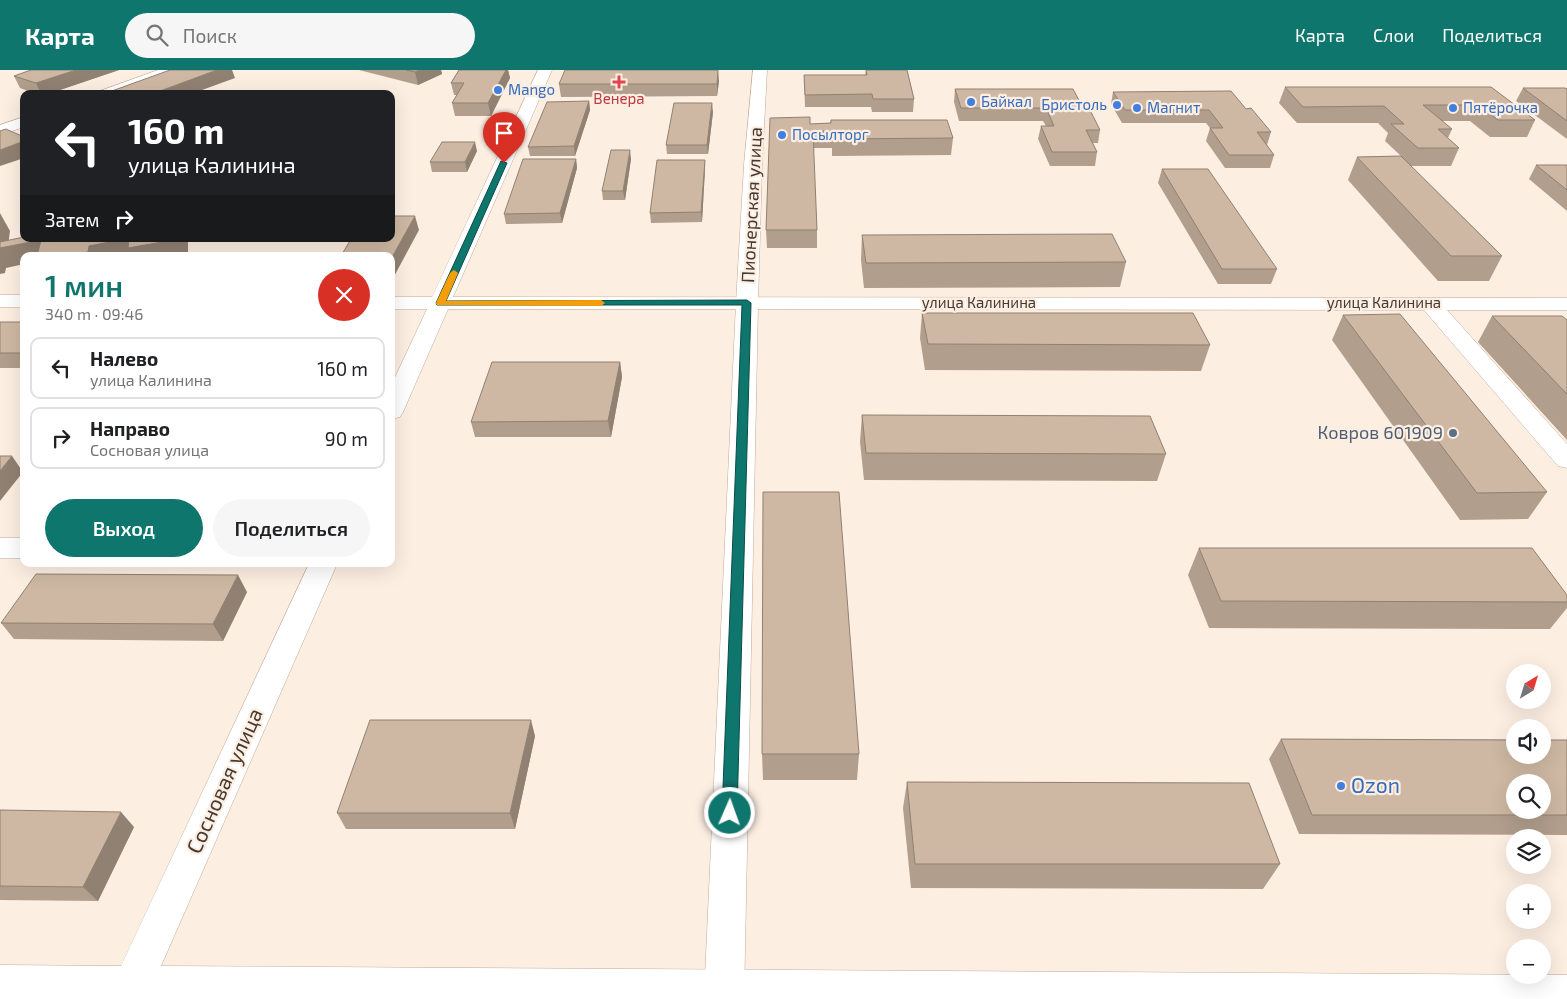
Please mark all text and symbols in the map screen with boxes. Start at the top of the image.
search box [125,13,475,58]
text: Карта [25,21,95,50]
icon: search [143,21,171,49]
text: Поиск [183,24,237,47]
text: Карта [1295,24,1345,46]
text: Слои [1373,24,1414,46]
text: Поделиться [1442,24,1542,46]
marker: Венера [613,76,625,88]
place label: Mango [508,80,555,98]
marker: Mango [492,84,504,96]
place label: Венера [593,89,645,107]
place label: Байкал [981,92,1032,110]
place label: Бристоль [1041,95,1107,113]
marker: Байкал [965,96,977,108]
place label: Магнит [1147,98,1200,116]
place label: Пятёрочка [1463,98,1538,116]
marker: Бристоль [1111,99,1123,111]
marker: Магнит [1131,102,1143,114]
marker: Пятёрочка [1447,102,1459,114]
text: 160 m [128,109,224,151]
icon: left [45,110,110,175]
pin [483,112,525,163]
icon: arrive [490,119,518,147]
place label: Посылторг [792,125,869,143]
street label: Пионерская улица [736,126,766,283]
marker: Посылторг [776,129,788,141]
text: улица Калинина [128,151,296,177]
icon: right [110,205,138,233]
text: Затем [45,208,100,231]
text: 1 мин [45,267,123,303]
button: close [318,269,370,321]
street label: улица Калинина [922,293,1036,312]
street label: улица Калинина [1327,293,1441,312]
text: 340 m · 09:46 [45,304,143,323]
text: Налево [90,347,158,370]
icon: left [47,354,75,382]
text: 160 m [317,357,368,380]
text: улица Калинина [90,370,212,389]
text: Направо [90,417,170,440]
place label: Ковров 601909 [1318,421,1443,443]
icon: right [47,424,75,452]
text: 90 m [325,427,368,450]
marker: Ковров 601909 [1447,427,1459,439]
text: Сосновая улица [90,440,209,459]
button: Выход [45,499,203,557]
button: Поделиться [213,499,370,557]
north arrow [1506,664,1551,709]
map controls [1506,664,1551,984]
street label: Сосновая улица [180,704,268,857]
button: sound [1506,719,1551,764]
place label: Ozon [1351,772,1400,797]
button: search [1506,774,1551,819]
marker: Ozon [1335,780,1347,792]
position arrow [703,786,755,838]
button: layers [1506,829,1551,874]
button: + [1506,884,1551,929]
button: − [1506,939,1551,984]

